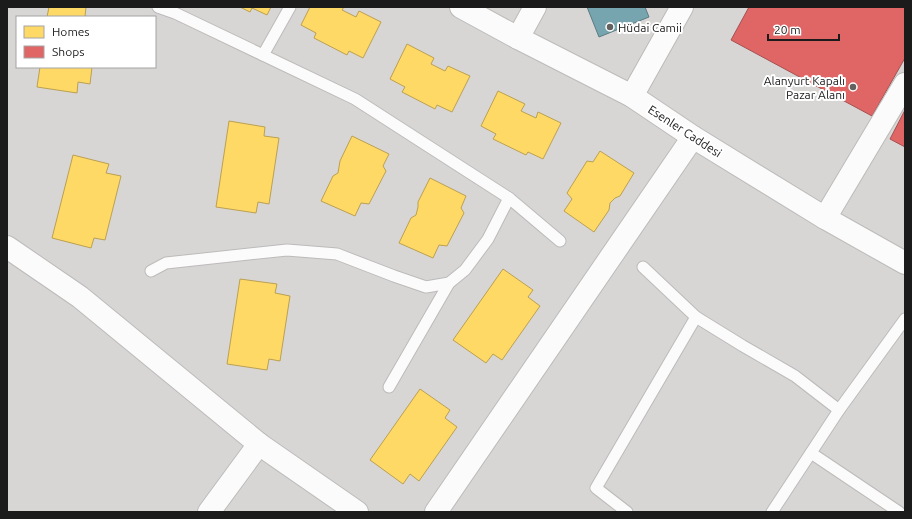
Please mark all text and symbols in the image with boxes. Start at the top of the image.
legend [16,16,156,68]
scale bar [768,16,839,42]
place label: Hüdai Camii [618,21,682,34]
marker: Hüdai Camii [605,22,615,32]
text: 20 m [774,23,801,36]
text: Homes [52,25,90,38]
text: Shops [52,45,84,58]
place label: Alanyurt Kapalı Pazar Alanı [764,74,845,101]
marker: Alanyurt Kapalı Pazar Alanı [848,82,858,92]
street label: Esenler Caddesi [646,102,724,160]

